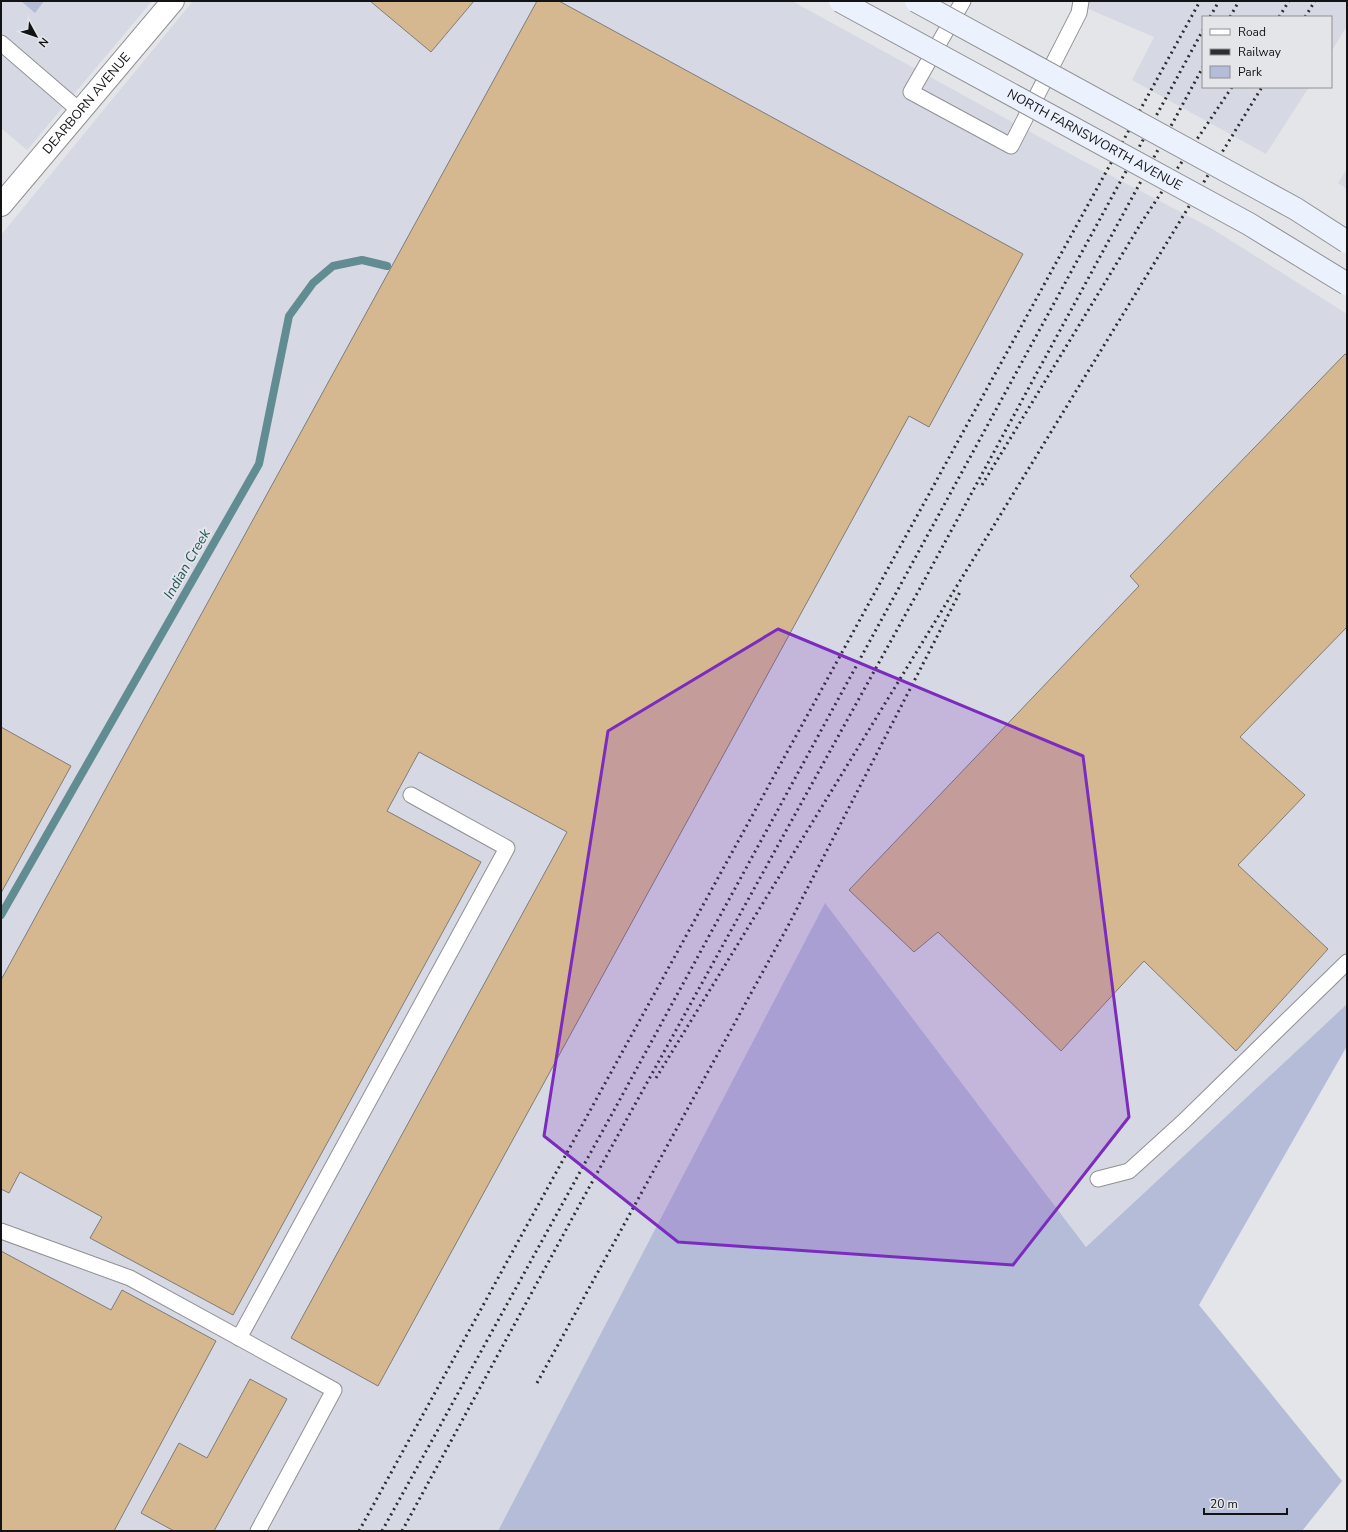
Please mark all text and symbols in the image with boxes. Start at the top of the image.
north arrow [16,16,56,56]
legend [1202,16,1332,88]
text: Road [1238,24,1266,40]
text: N [35,34,52,50]
text: Railway [1238,44,1282,60]
street label: DEARBORN AVENUE [39,49,135,158]
text: Park [1238,64,1263,80]
street label: NORTH FARNSWORTH AVENUE [1004,85,1185,195]
water label: Indian Creek [159,525,215,603]
scale bar [1204,1490,1287,1516]
text: 20 m [1210,1496,1238,1512]

